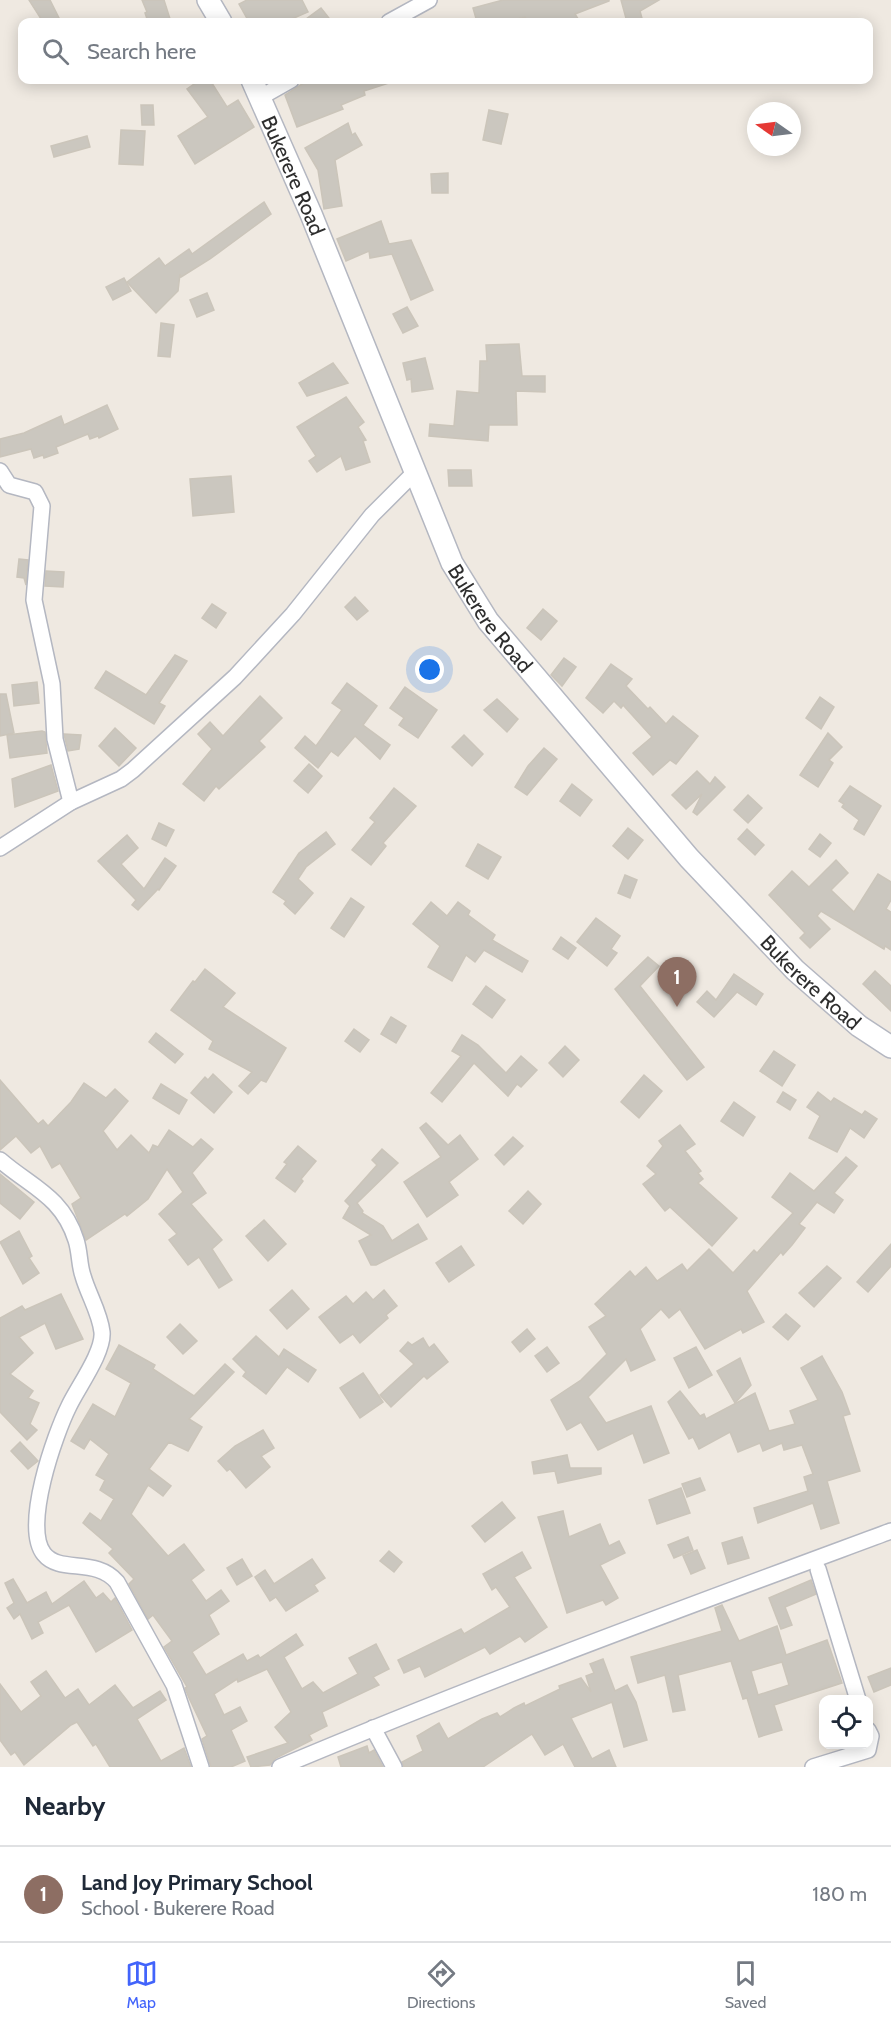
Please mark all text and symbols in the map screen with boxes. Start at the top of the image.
search box [18,18,873,84]
icon: search [39,35,72,68]
text: Search here [87,38,196,65]
north arrow [747,102,801,156]
street label: Bukerere Road [257,112,331,239]
street label: Bukerere Road [443,559,538,677]
your location [415,655,444,684]
street label: Bukerere Road [756,929,866,1035]
pin: 1 [658,958,696,1007]
map controls [819,1695,873,1749]
button: locate [819,1695,873,1749]
text: Nearby [24,1790,105,1822]
text: Land Joy Primary School [81,1869,313,1896]
text: 1 [40,1882,47,1906]
text: 180 m [812,1882,867,1906]
text: School · Bukerere Road [81,1896,275,1920]
tab: Map [125,1957,158,2012]
tab: Directions [407,1957,475,2012]
tab: Saved [725,1957,766,2012]

